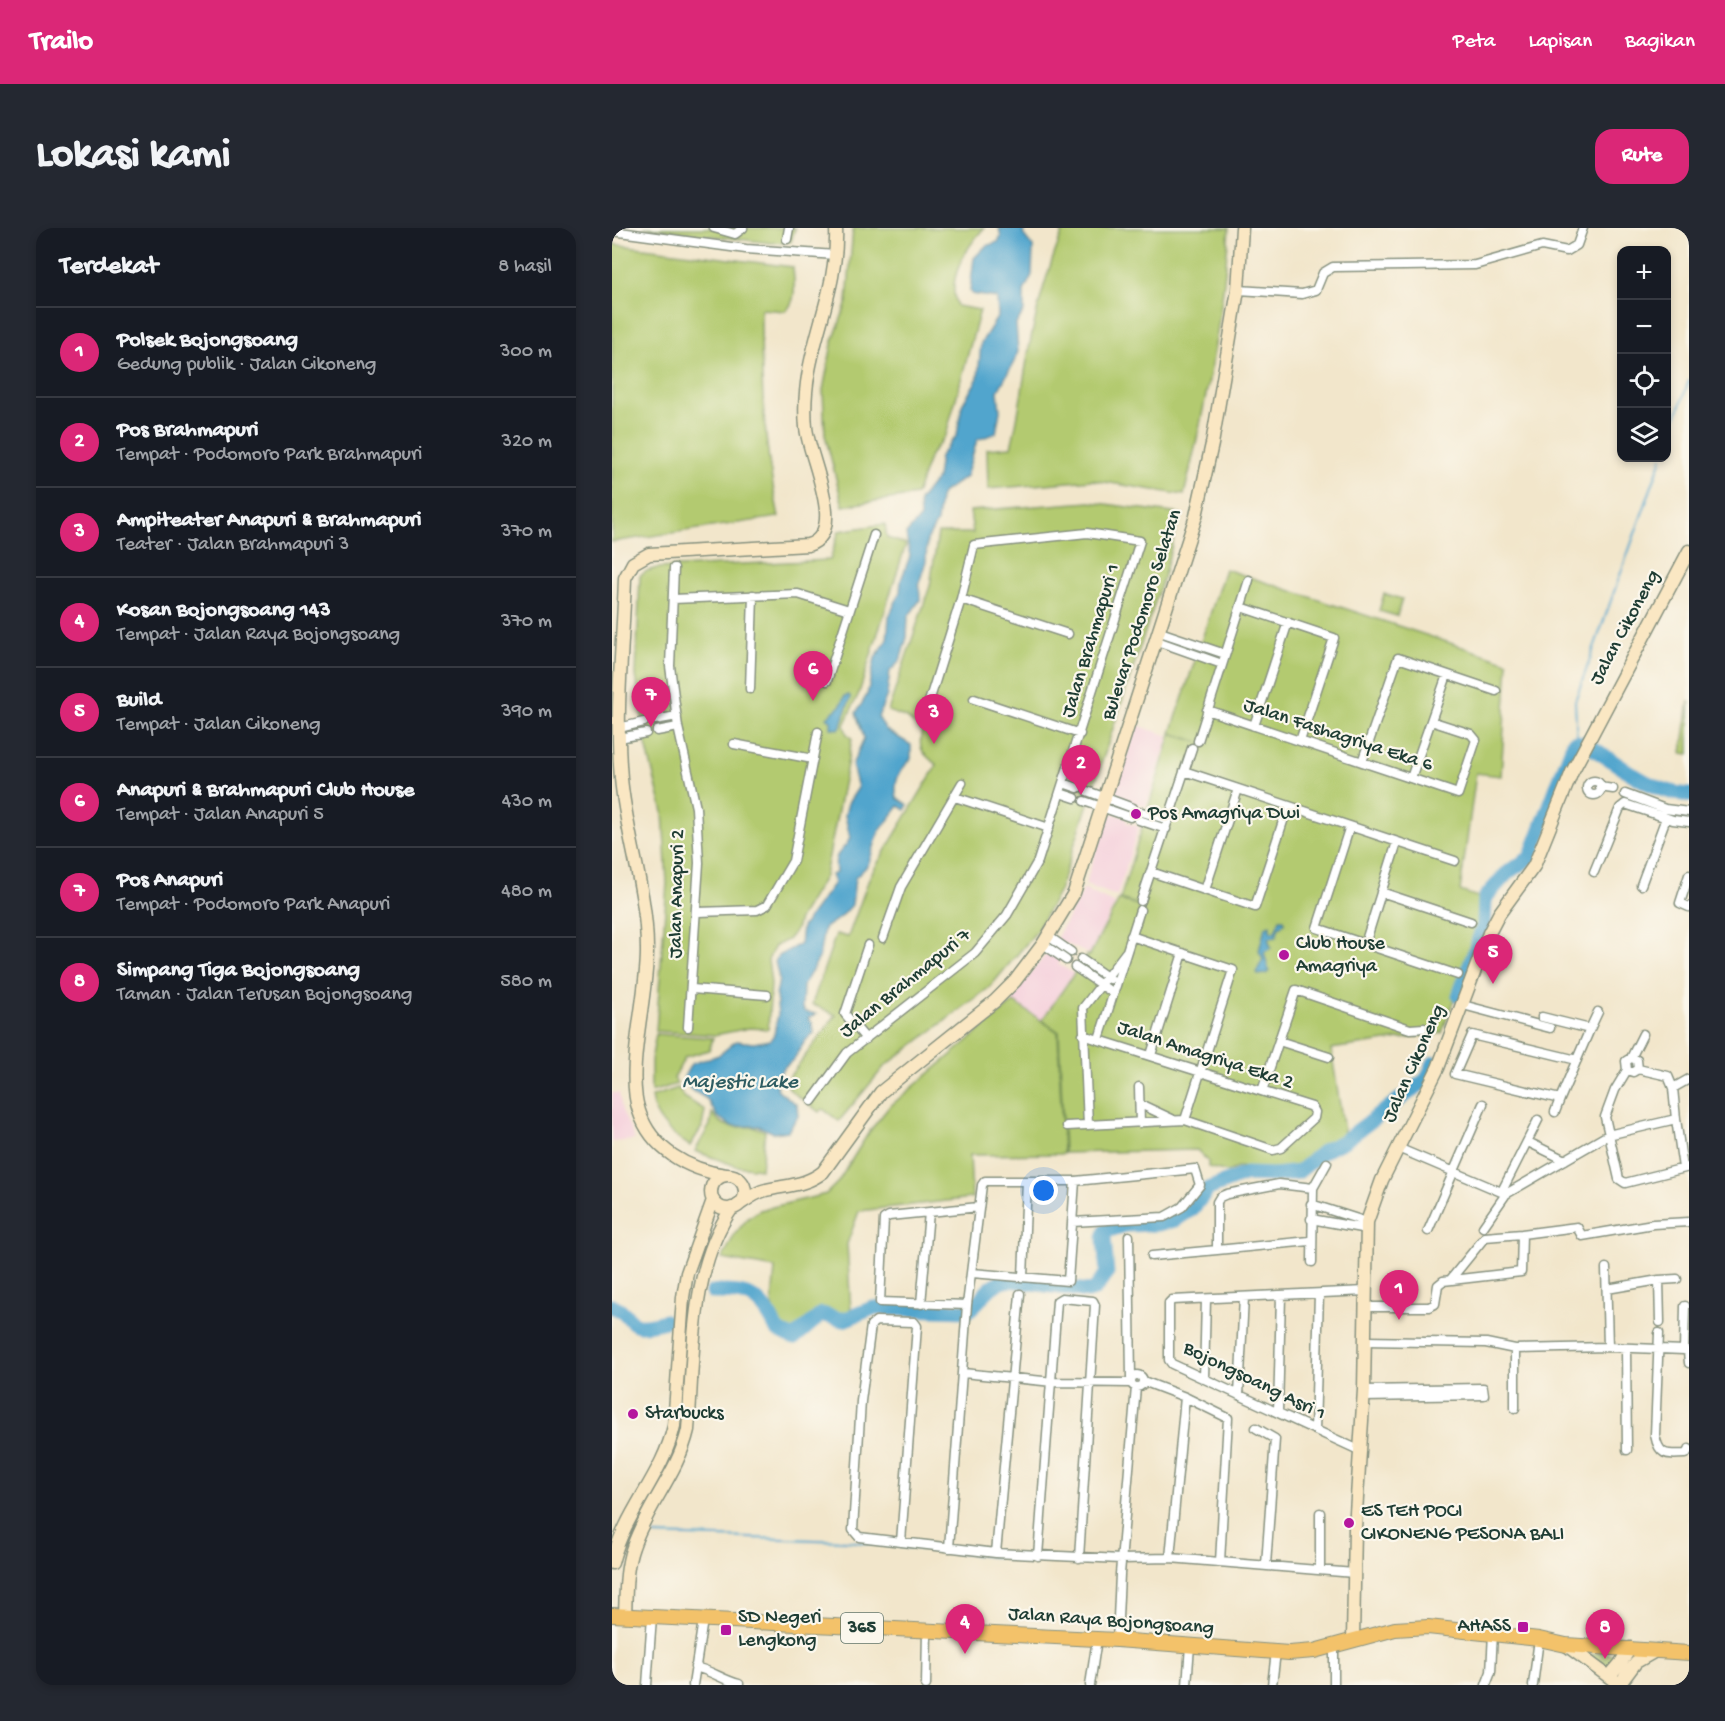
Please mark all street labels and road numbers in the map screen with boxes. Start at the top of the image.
street label: Bulevar Podomoro Selatan [1098,506,1188,724]
street label: Jalan Brahmapuri 1 [1058,561,1126,721]
street label: Jalan Cikoneng [1586,567,1666,689]
street label: Jalan Fashagriya Eka 6 [1240,694,1436,778]
street label: Jalan Anapuri 2 [665,829,691,959]
street label: Jalan Brahmapuri 7 [836,924,977,1044]
street label: Jalan Cikoneng [1379,1001,1451,1127]
street label: Jalan Amagriya Eka 2 [1114,1017,1296,1095]
street label: Bojongsoang Asri 1 [1178,1337,1329,1426]
street label: Jalan Raya Bojongsoang [1007,1603,1215,1641]
road number: 365 [841,1613,883,1643]

